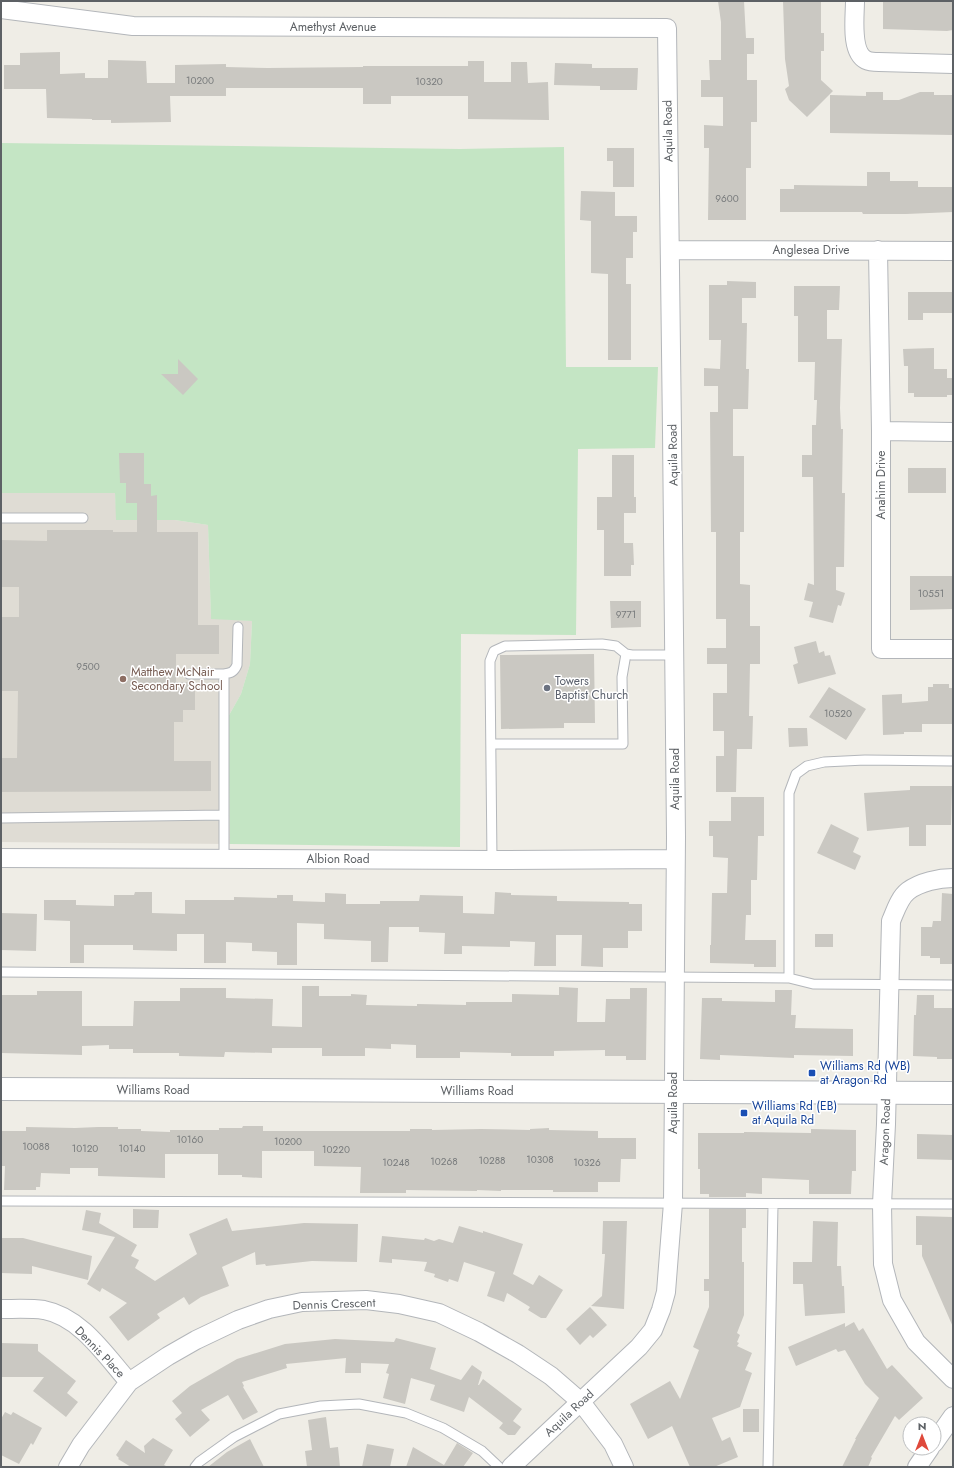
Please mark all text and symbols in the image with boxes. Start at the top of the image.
street label: Amethyst Avenue [290,18,376,36]
house number: 10200 [186,73,214,88]
house number: 10320 [415,74,443,89]
street label: Aquila Road [658,100,678,162]
house number: 9600 [715,191,739,206]
street label: Anglesea Drive [772,241,850,259]
street label: Aquila Road [663,424,683,486]
street label: Anahim Drive [872,450,890,520]
house number: 10551 [918,586,944,601]
house number: 9771 [616,607,636,622]
house number: 9500 [76,659,100,674]
place label: Matthew McNair Secondary School [131,663,223,695]
place label: Towers Baptist Church [555,672,628,704]
marker: Matthew McNair Secondary School [118,674,128,684]
marker: Towers Baptist Church [542,683,552,693]
house number: 10520 [824,706,852,721]
street label: Aquila Road [666,748,684,810]
street label: Albion Road [307,850,369,868]
place label: Williams Rd (WB) at Aragon Rd [820,1057,910,1089]
marker: Williams Rd (WB) at Aragon Rd [807,1068,817,1078]
street label: Aquila Road [664,1072,682,1134]
street label: Williams Road [116,1081,190,1099]
street label: Williams Road [440,1082,514,1100]
place label: Williams Rd (EB) at Aquila Rd [752,1097,837,1129]
street label: Aragon Road [875,1098,895,1166]
marker: Williams Rd (EB) at Aquila Rd [739,1108,749,1118]
house number: 10160 [177,1132,203,1147]
house number: 10200 [274,1134,302,1149]
house number: 10088 [22,1139,50,1154]
house number: 10120 [72,1141,98,1156]
house number: 10140 [119,1141,145,1156]
house number: 10220 [322,1142,350,1157]
house number: 10308 [526,1152,554,1167]
house number: 10288 [478,1153,506,1168]
house number: 10268 [430,1154,458,1169]
house number: 10248 [382,1155,410,1170]
house number: 10326 [573,1155,601,1170]
street label: Dennis Crescent [292,1294,376,1314]
street label: Dennis Place [71,1322,129,1382]
street label: Aquila Road [540,1385,598,1441]
north arrow [902,1416,942,1456]
text: N [918,1418,926,1434]

